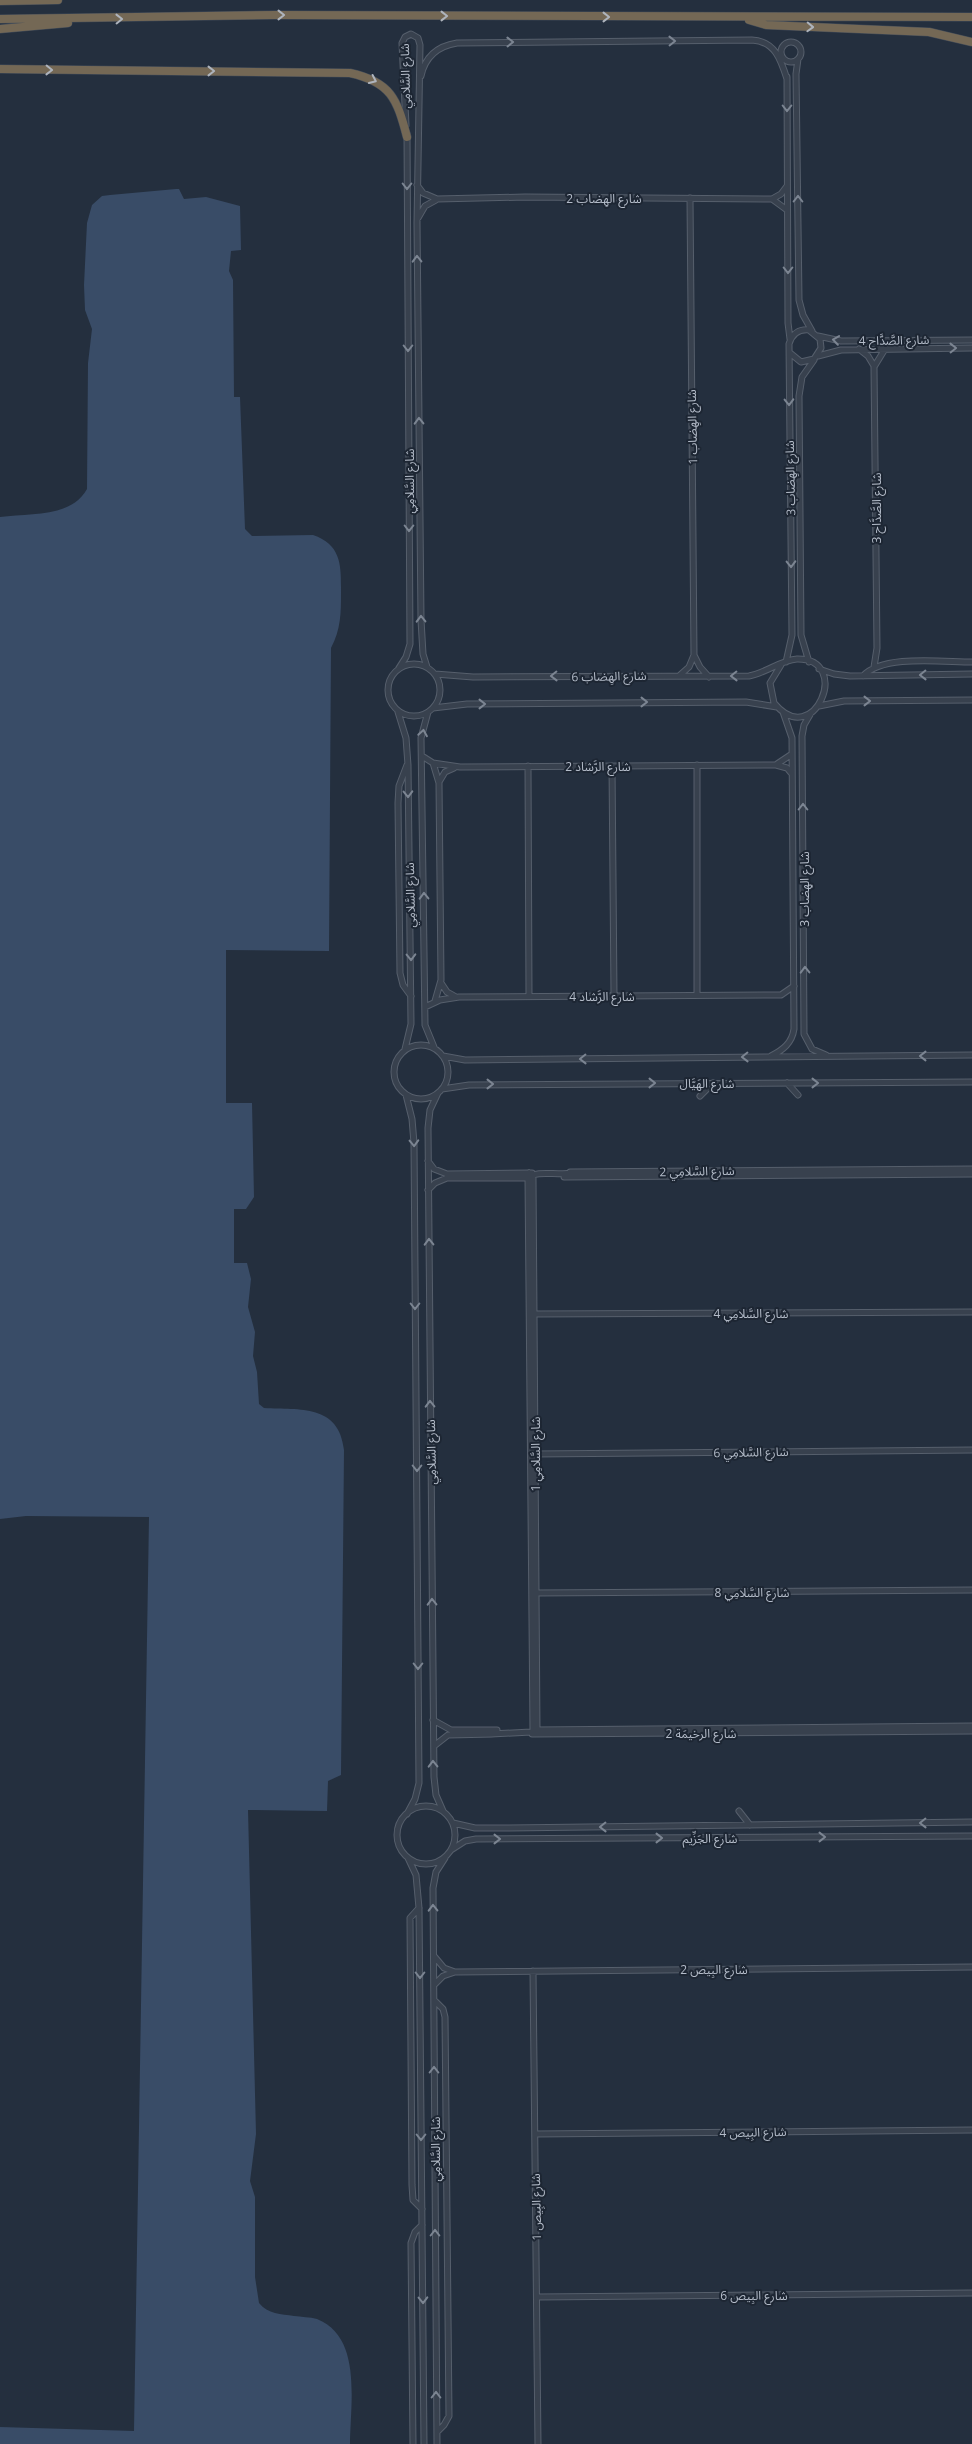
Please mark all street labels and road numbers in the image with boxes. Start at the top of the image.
street label: شارع السَّلامِي [396,43,416,109]
street label: شارع الهِضاب 2 [566,190,642,208]
street label: شارع الصَّدَّاح 4 [858,331,930,350]
street label: شارع الهِضاب 1 [683,389,703,465]
street label: شارع الهِضاب 3 [781,440,801,516]
street label: شارع السَّلامِي [401,448,419,514]
street label: شارع الصَّدَّاح 3 [868,473,886,543]
street label: شارع الهِضاب 6 [571,667,647,687]
street label: شارع الرَّشاد 2 [565,758,631,776]
street label: شارع الهِضاب 3 [796,851,814,927]
street label: شارع السَّلامِي [401,862,421,928]
street label: شارع الرَّشاد 4 [569,988,635,1006]
street label: شارع الهَيَّال [680,1075,734,1093]
street label: شارع السَّلامِي 2 [659,1162,735,1182]
street label: شارع السَّلامِي 4 [714,1305,789,1323]
street label: شارع السَّلامِي 1 [527,1417,545,1492]
street label: شارع السَّلامِي [422,1419,442,1485]
street label: شارع السَّلامِي 6 [713,1443,789,1463]
street label: شارع السَّلامِي 8 [715,1584,790,1602]
street label: شارع الرخيمَة 2 [665,1725,737,1743]
street label: شارع الجَزِّيم [683,1830,737,1848]
street label: شارع البِيص 2 [680,1961,748,1979]
street label: شارع السَّلامِي [427,2116,445,2182]
street label: شارع البِيص 4 [719,2123,787,2142]
street label: شارع البِيص 1 [527,2173,546,2241]
street label: شارع البِيص 6 [720,2287,788,2305]

